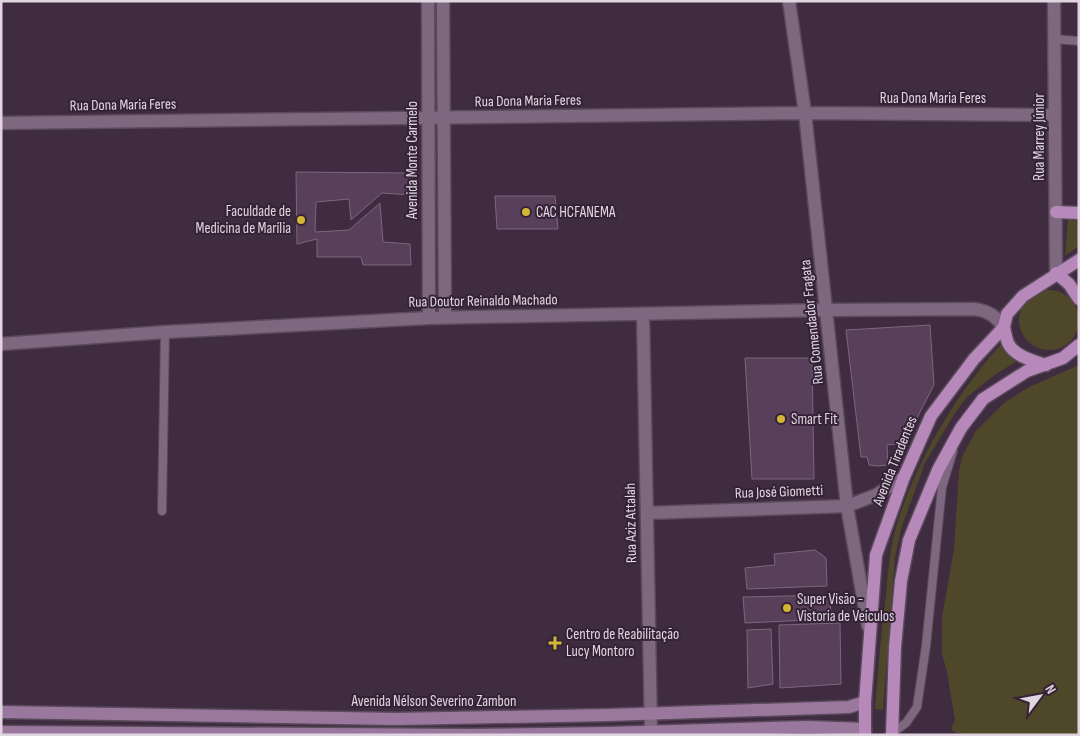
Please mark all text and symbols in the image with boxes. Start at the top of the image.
street label: Rua Dona Maria Feres [880,89,986,108]
street label: Rua Dona Maria Feres [475,91,581,111]
street label: Rua Marrey Júnior [1030,93,1049,181]
street label: Rua Dona Maria Feres [70,95,176,115]
street label: Avenida Monte Carmelo [403,101,422,220]
place label: Faculdade de Medicina de Marília [196,202,291,238]
place label: CAC HCFANEMA [536,203,616,222]
marker: CAC HCFANEMA [520,206,532,218]
marker: Faculdade de Medicina de Marília [295,214,307,226]
street label: Rua Comendador Fragata [796,258,828,385]
street label: Rua Doutor Reinaldo Machado [408,290,558,312]
place label: Smart Fit [791,410,838,429]
marker: Smart Fit [775,413,787,425]
street label: Avenida Tiradentes [868,413,922,510]
street label: Rua José Giometti [734,481,824,503]
street label: Rua Aziz Attalah [621,483,641,563]
place label: Super Visão - Vistoria de Veículos [797,590,894,626]
marker: Super Visão - Vistoria de Veículos [781,602,793,614]
place label: Centro de Reabilitação Lucy Montoro [566,625,679,661]
marker: Centro de Reabilitação Lucy Montoro [548,636,562,650]
north arrow [1015,671,1065,721]
text: N [1041,682,1060,697]
street label: Avenida Nélson Severino Zambon [351,692,516,711]

